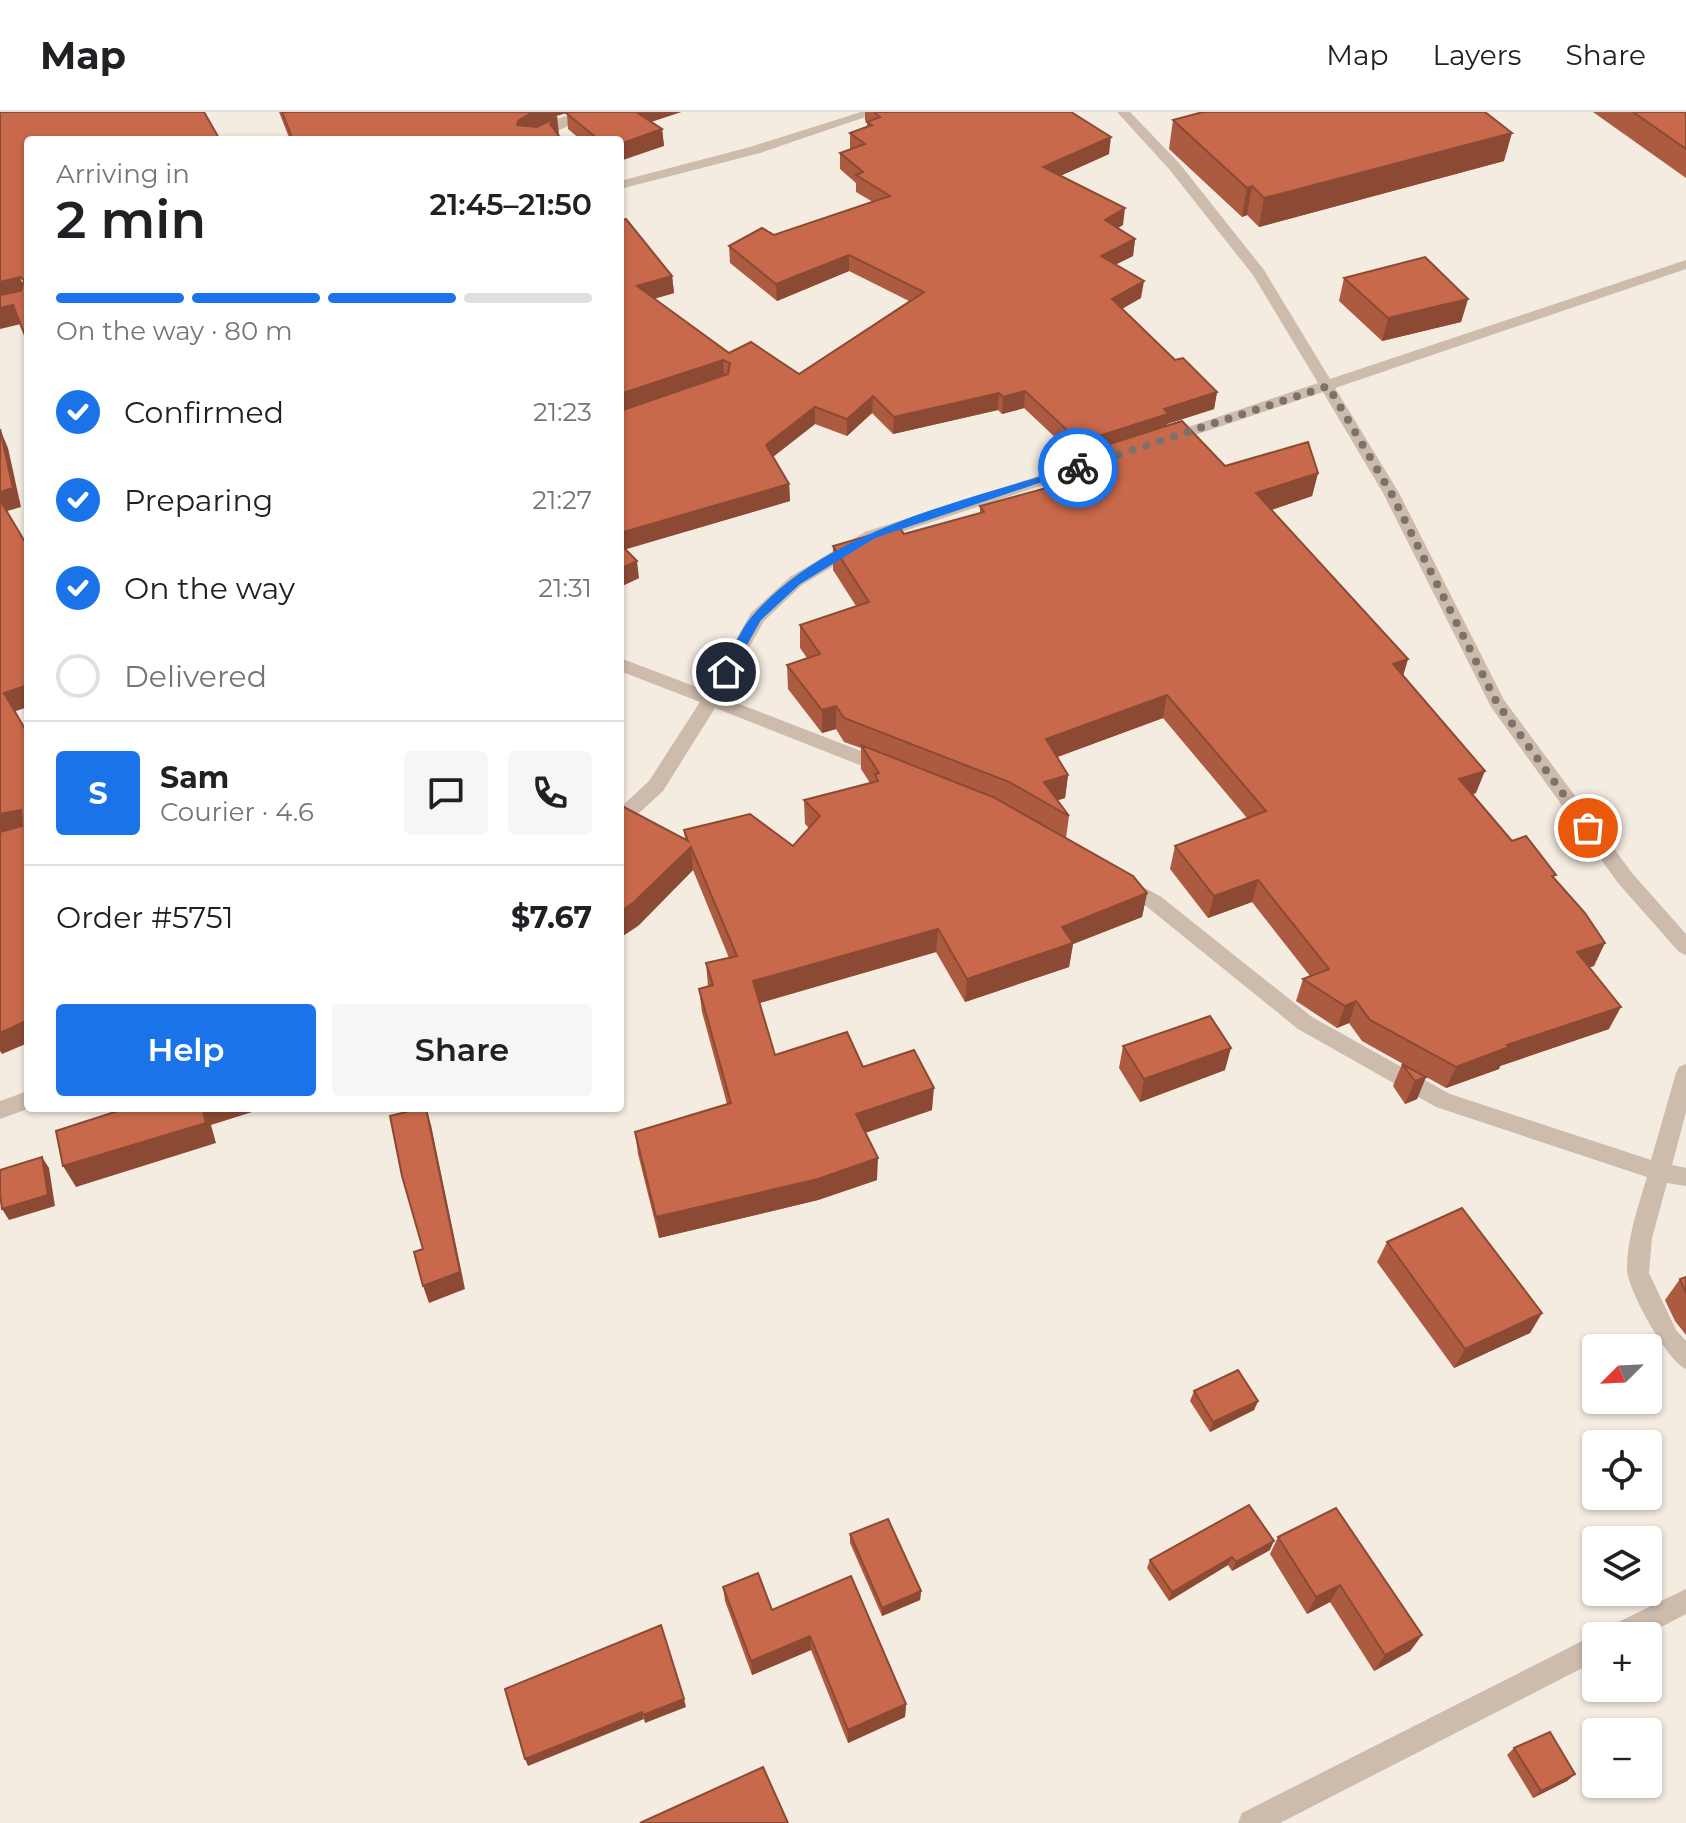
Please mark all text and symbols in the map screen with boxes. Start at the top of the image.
text: Map [40,32,126,79]
text: Map [1326,38,1389,72]
text: Layers [1433,38,1522,72]
text: Share [1566,38,1646,72]
text: Arriving in [56,158,190,190]
text: 21:45–21:50 [429,186,592,223]
text: 2 min [56,188,206,251]
text: On the way · 80 m [56,315,293,347]
icon: check [56,390,100,434]
text: Confirmed [124,394,284,431]
text: 21:23 [533,396,592,428]
courier [1038,428,1118,508]
icon: bike [1056,446,1100,490]
icon: check [56,478,100,522]
text: Preparing [124,482,273,519]
text: 21:27 [532,484,592,516]
icon: check [56,566,100,610]
text: On the way [124,570,295,607]
text: 21:31 [538,572,592,604]
pin [692,638,760,706]
icon: home [704,650,748,694]
text: Delivered [124,658,267,695]
button: chat [404,751,488,835]
button: phone [508,751,592,835]
text: Sam [160,759,229,796]
text: S [88,775,108,812]
pin [1554,794,1622,862]
text: Courier · 4.6 [160,796,314,828]
icon: bag [1566,806,1610,850]
text: Order #5751 [56,899,234,936]
text: $7.67 [511,899,592,936]
button: Help [56,1004,316,1096]
button: Share [332,1004,592,1096]
north arrow [1582,1334,1662,1414]
map controls [1582,1334,1662,1798]
button: locate [1582,1430,1662,1510]
button: layers [1582,1526,1662,1606]
button: + [1582,1622,1662,1702]
button: − [1582,1718,1662,1798]

